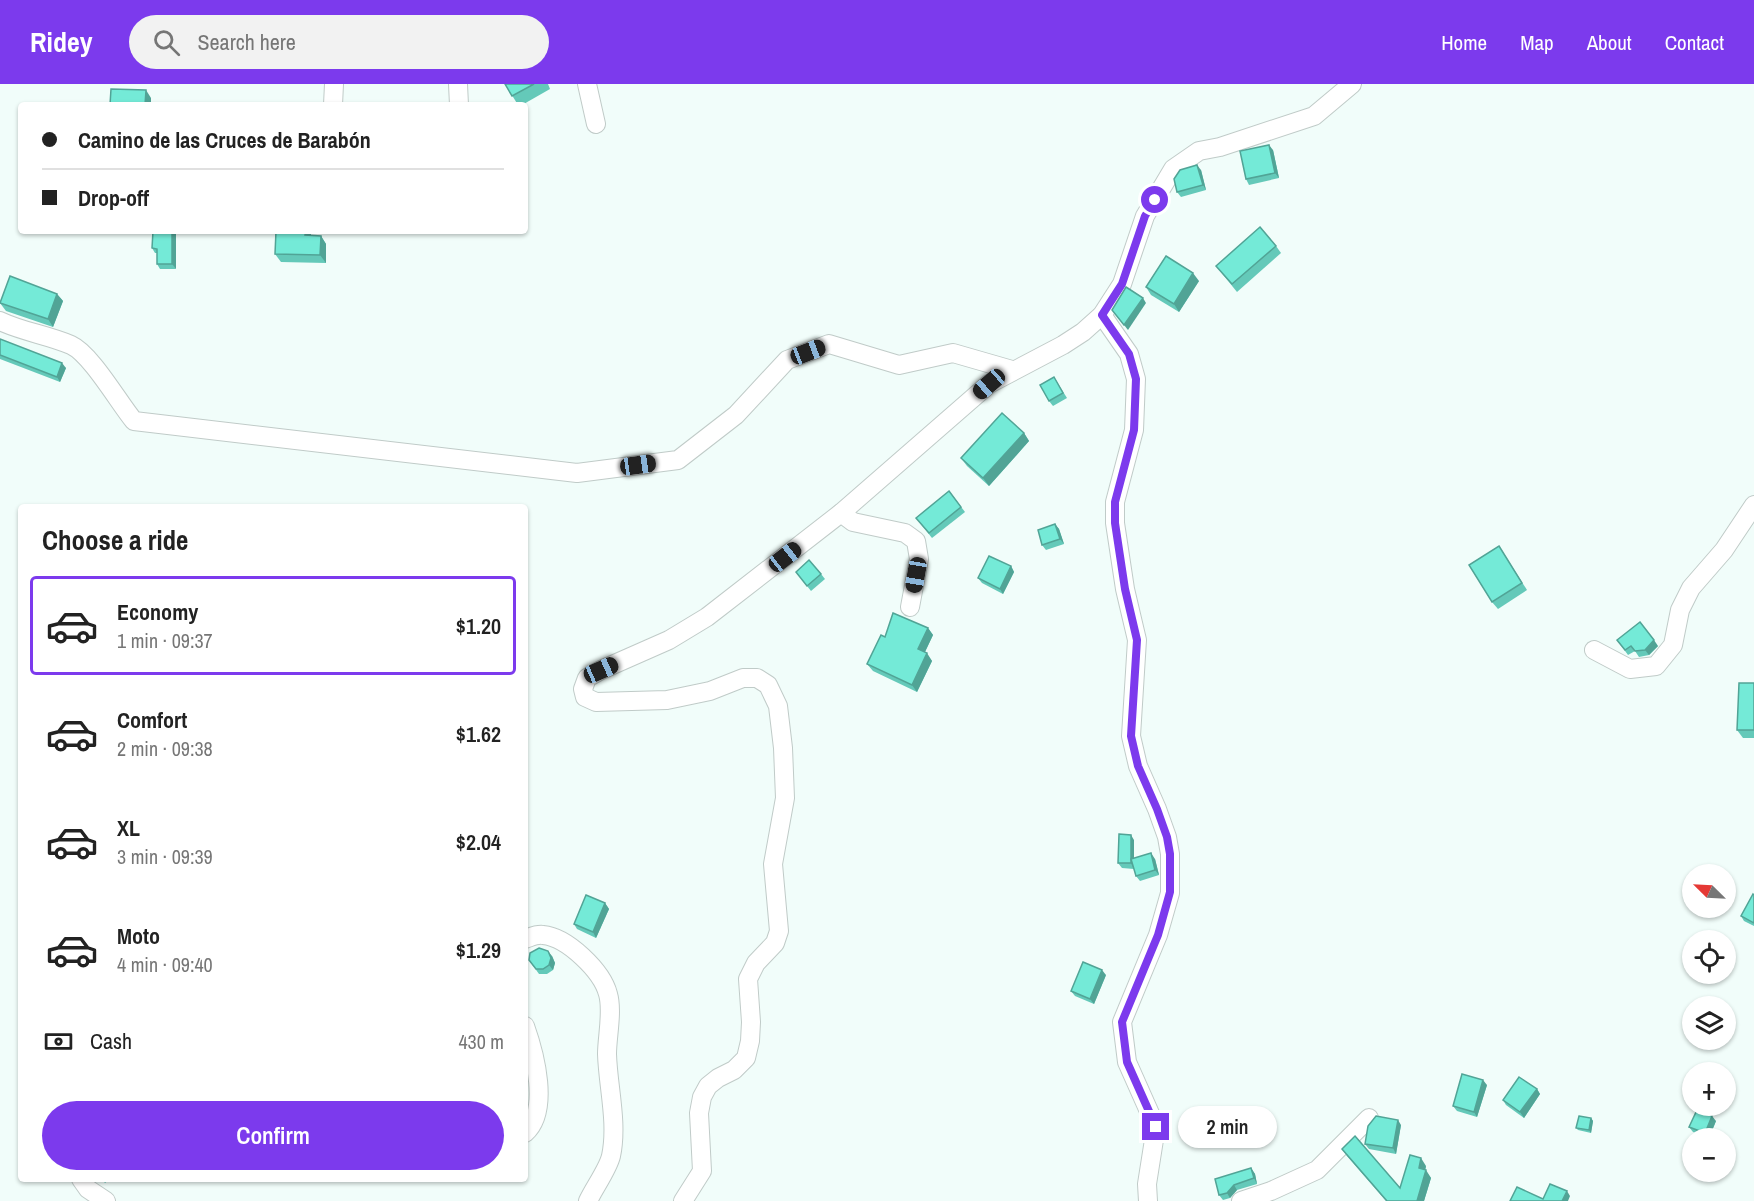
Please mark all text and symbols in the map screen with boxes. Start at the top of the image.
search box [129,15,549,69]
text: Ridey [30,23,93,61]
icon: search [150,26,183,59]
text: Search here [198,27,296,57]
text: Home [1441,28,1487,57]
text: Map [1520,28,1554,57]
text: About [1587,28,1632,57]
text: Contact [1665,28,1724,57]
text: Camino de las Cruces de Barabón [78,125,371,155]
text: Drop-off [78,183,149,213]
route start [1141,186,1168,213]
car [788,337,828,367]
car [970,365,1008,403]
car [619,454,657,476]
text: Choose a ride [42,522,188,558]
car [765,539,805,575]
car [904,556,928,594]
text: Economy [117,597,198,627]
icon: car [45,599,99,653]
text: $1.20 [456,611,501,641]
text: 1 min · 09:37 [117,627,213,654]
car [581,654,621,686]
text: Comfort [117,705,187,735]
icon: car [45,707,99,761]
text: $1.62 [456,719,501,749]
text: 2 min · 09:38 [117,735,213,762]
text: XL [117,813,140,843]
icon: car [45,815,99,869]
text: $2.04 [456,827,501,857]
text: 3 min · 09:39 [117,843,213,870]
north arrow [1682,864,1736,918]
map controls [1682,864,1736,1182]
text: Moto [117,921,160,951]
icon: car [45,923,99,977]
button: locate [1682,930,1736,984]
text: $1.29 [456,935,501,965]
text: 4 min · 09:40 [117,951,213,978]
button: layers [1682,996,1736,1050]
icon: cash [42,1025,75,1058]
text: Cash [90,1026,132,1056]
text: 430 m [458,1028,504,1055]
button: + [1682,1062,1736,1116]
button: Confirm [42,1101,504,1170]
callout: 2 min [1177,1106,1276,1148]
route end [1142,1113,1169,1140]
text: 2 min [1206,1113,1249,1140]
button: − [1682,1128,1736,1182]

